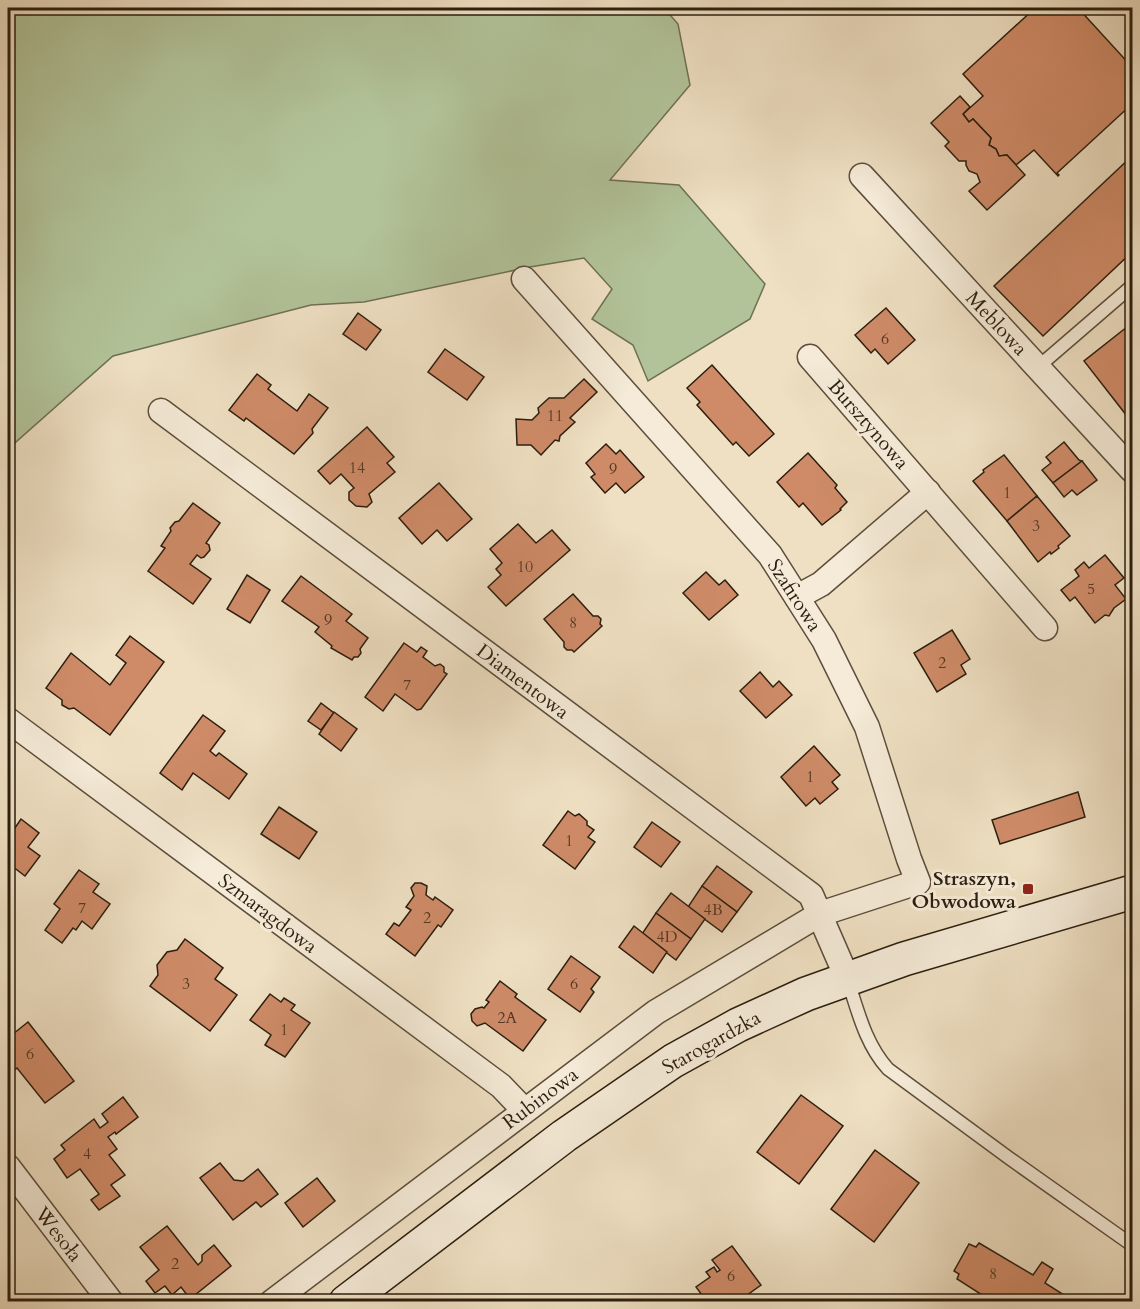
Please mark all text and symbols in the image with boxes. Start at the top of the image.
street label: Meblowa [960,285,1034,362]
house number: 6 [881,328,889,350]
street label: Bursztynowa [822,373,916,475]
house number: 11 [547,405,563,427]
house number: 14 [349,457,365,479]
house number: 9 [609,458,617,480]
house number: 1 [1003,482,1011,504]
house number: 3 [1032,515,1040,537]
street label: Szafirowa [761,554,828,637]
house number: 10 [517,556,533,578]
house number: 5 [1087,578,1095,600]
house number: 9 [324,609,332,631]
house number: 8 [569,612,577,634]
street label: Diamentowa [471,638,575,725]
house number: 2 [938,652,946,674]
house number: 7 [403,674,411,696]
house number: 1 [806,766,814,788]
house number: 1 [565,830,573,852]
place label: Straszyn, Obwodowa [911,865,1016,915]
street label: Szmaragdowa [213,867,323,960]
marker: Straszyn, Obwodowa [1021,882,1035,896]
house number: 7 [78,897,86,919]
house number: 4B [703,899,723,921]
house number: 2 [423,907,431,929]
house number: 4D [656,926,678,948]
house number: 3 [182,973,190,995]
house number: 6 [570,973,578,995]
street label: Starogardzka [657,1004,766,1081]
house number: 2A [497,1007,517,1029]
house number: 1 [280,1019,288,1041]
house number: 6 [26,1043,34,1065]
street label: Rubinowa [497,1061,584,1136]
house number: 4 [83,1143,91,1165]
street label: Wesoła [28,1200,89,1268]
house number: 2 [171,1253,179,1275]
house number: 8 [989,1263,997,1285]
house number: 6 [727,1265,735,1287]

